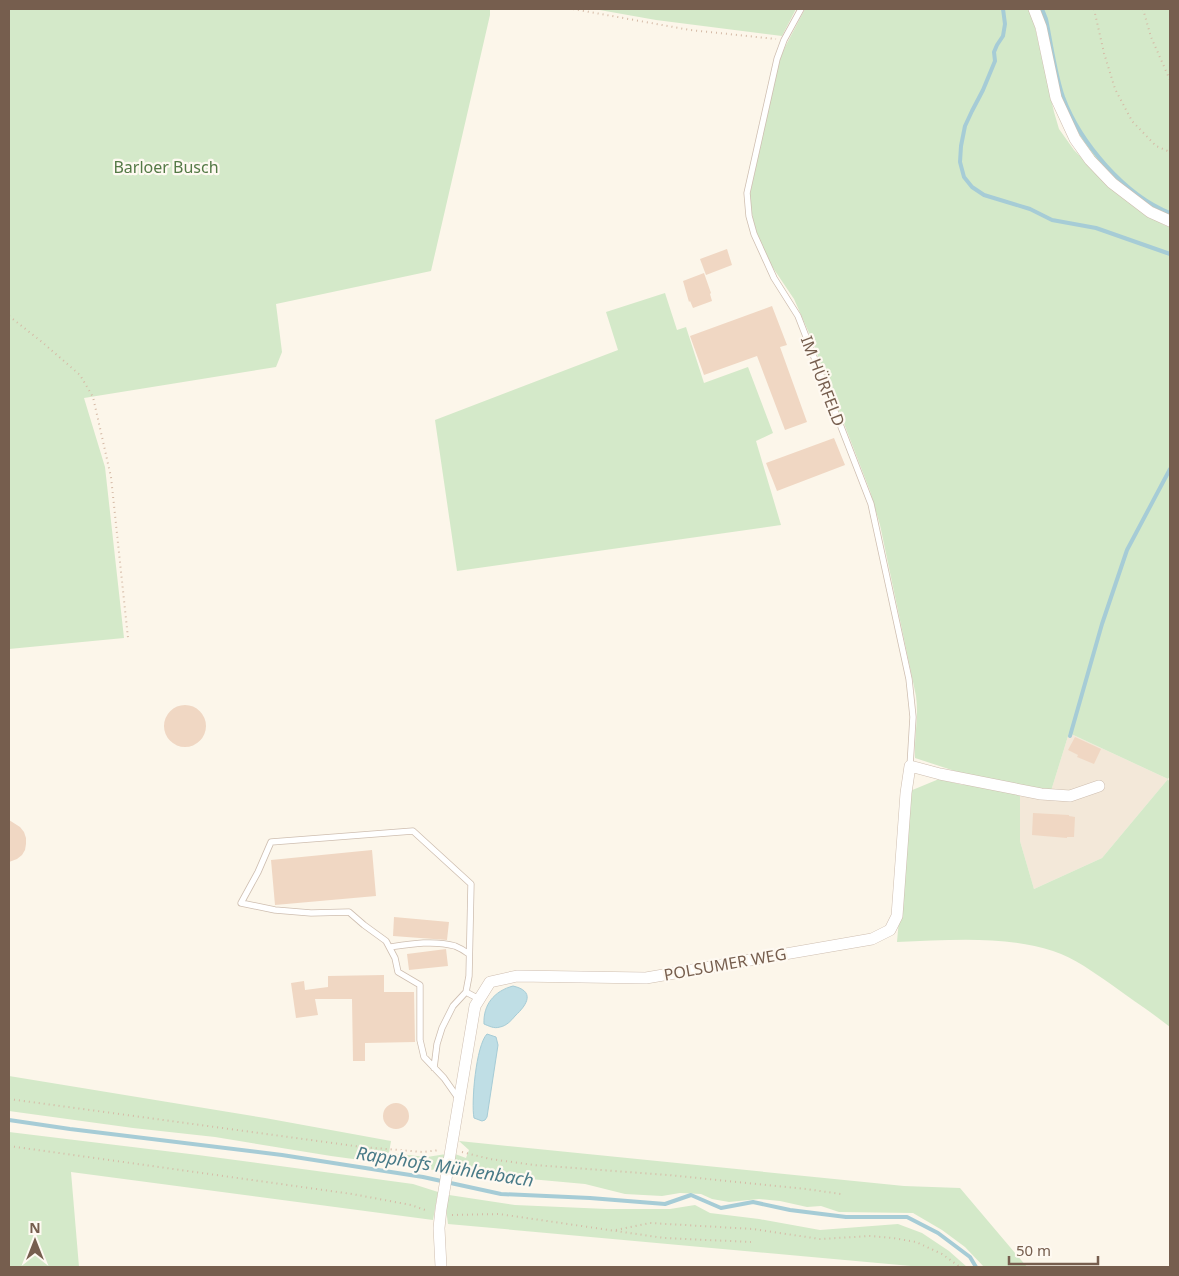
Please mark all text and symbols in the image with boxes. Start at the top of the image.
park label: Barloer Busch [113,156,219,178]
street label: IM HÜRFELD [796,333,850,429]
street label: POLSUMER WEG [662,942,788,986]
water label: Rapphofs Mühlenbach [355,1140,536,1192]
north arrow [10,1216,60,1266]
text: N [29,1218,41,1237]
scale bar [1009,1234,1098,1266]
text: 50 m [1016,1240,1051,1260]

